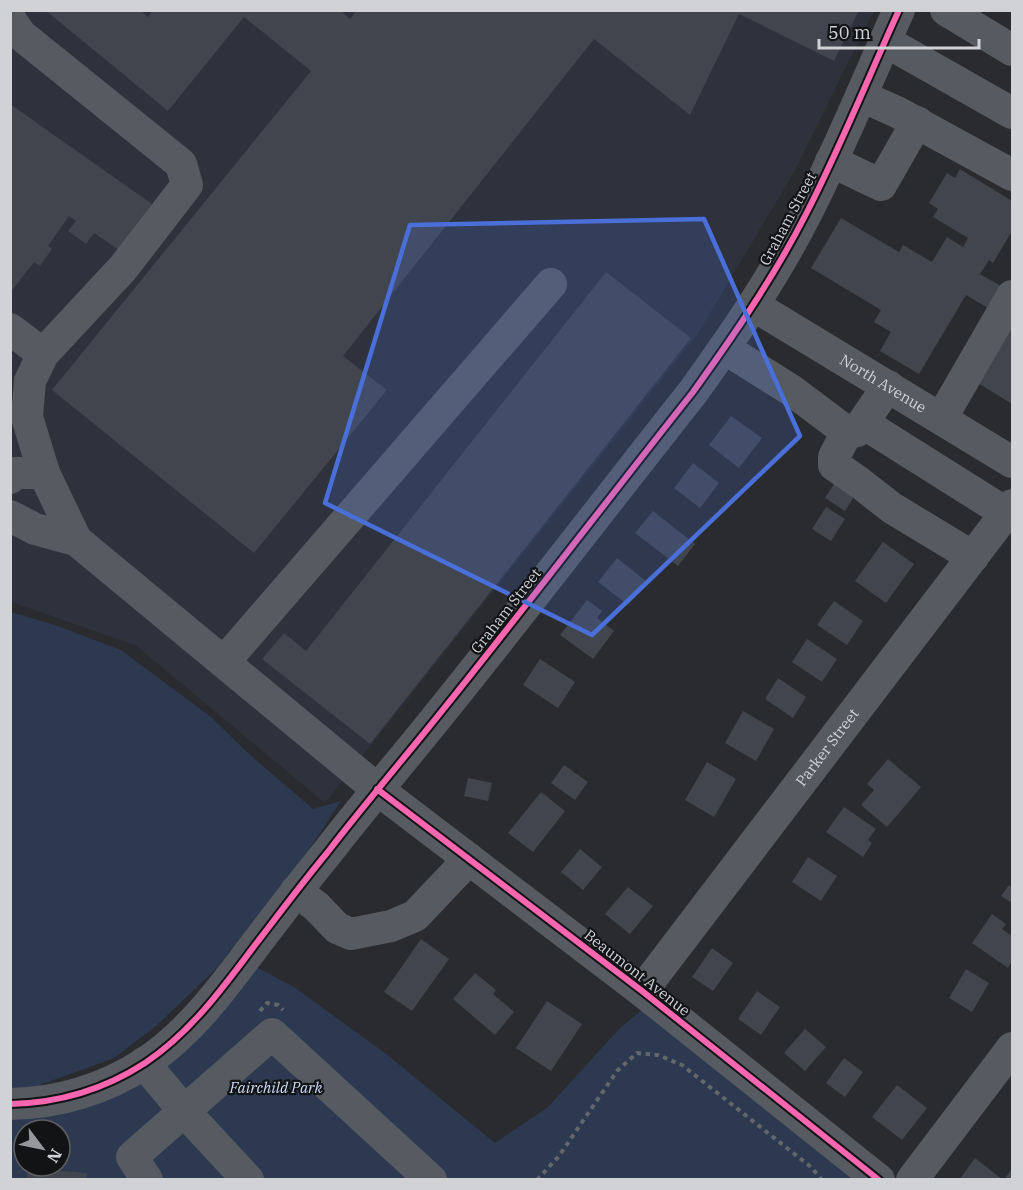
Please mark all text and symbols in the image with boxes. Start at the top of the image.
scale bar [819,12,980,50]
text: 50 m [828,21,871,44]
street label: Graham Street [755,169,820,269]
street label: North Avenue [836,350,930,417]
street label: Graham Street [466,564,545,657]
street label: Parker Street [791,705,863,790]
street label: Beaumont Avenue [580,925,694,1020]
park label: Fairchild Park [228,1078,323,1097]
north arrow [12,1118,72,1178]
text: N [43,1145,67,1167]

